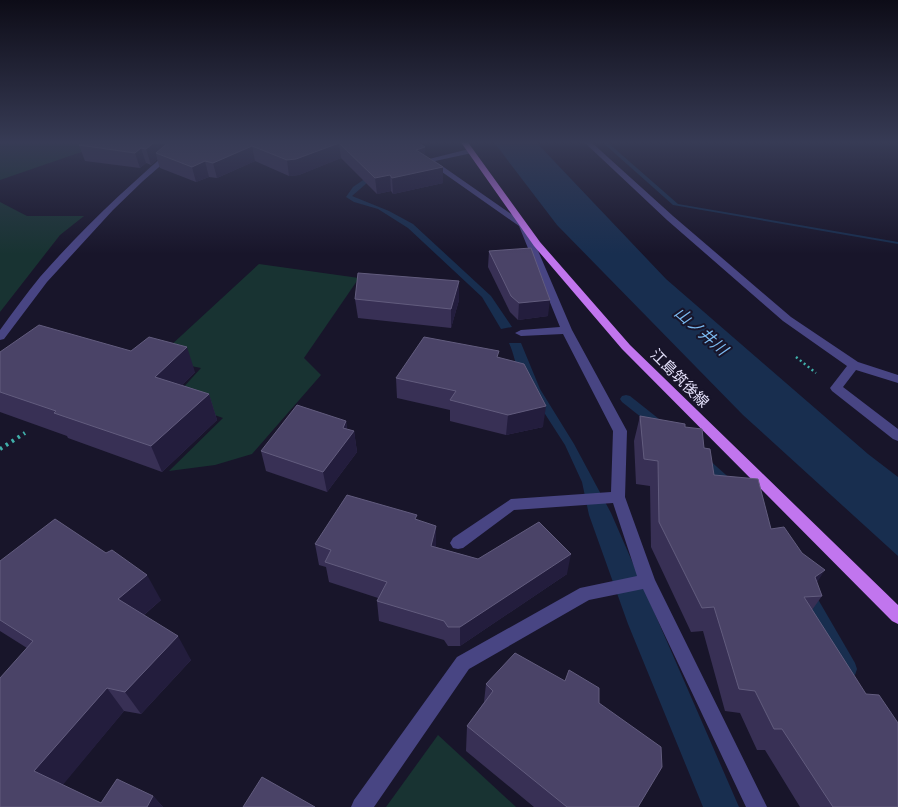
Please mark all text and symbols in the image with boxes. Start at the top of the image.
water label: 山ノ井川 [670,302,734,361]
street label: 江島筑後線 [647,345,713,411]

